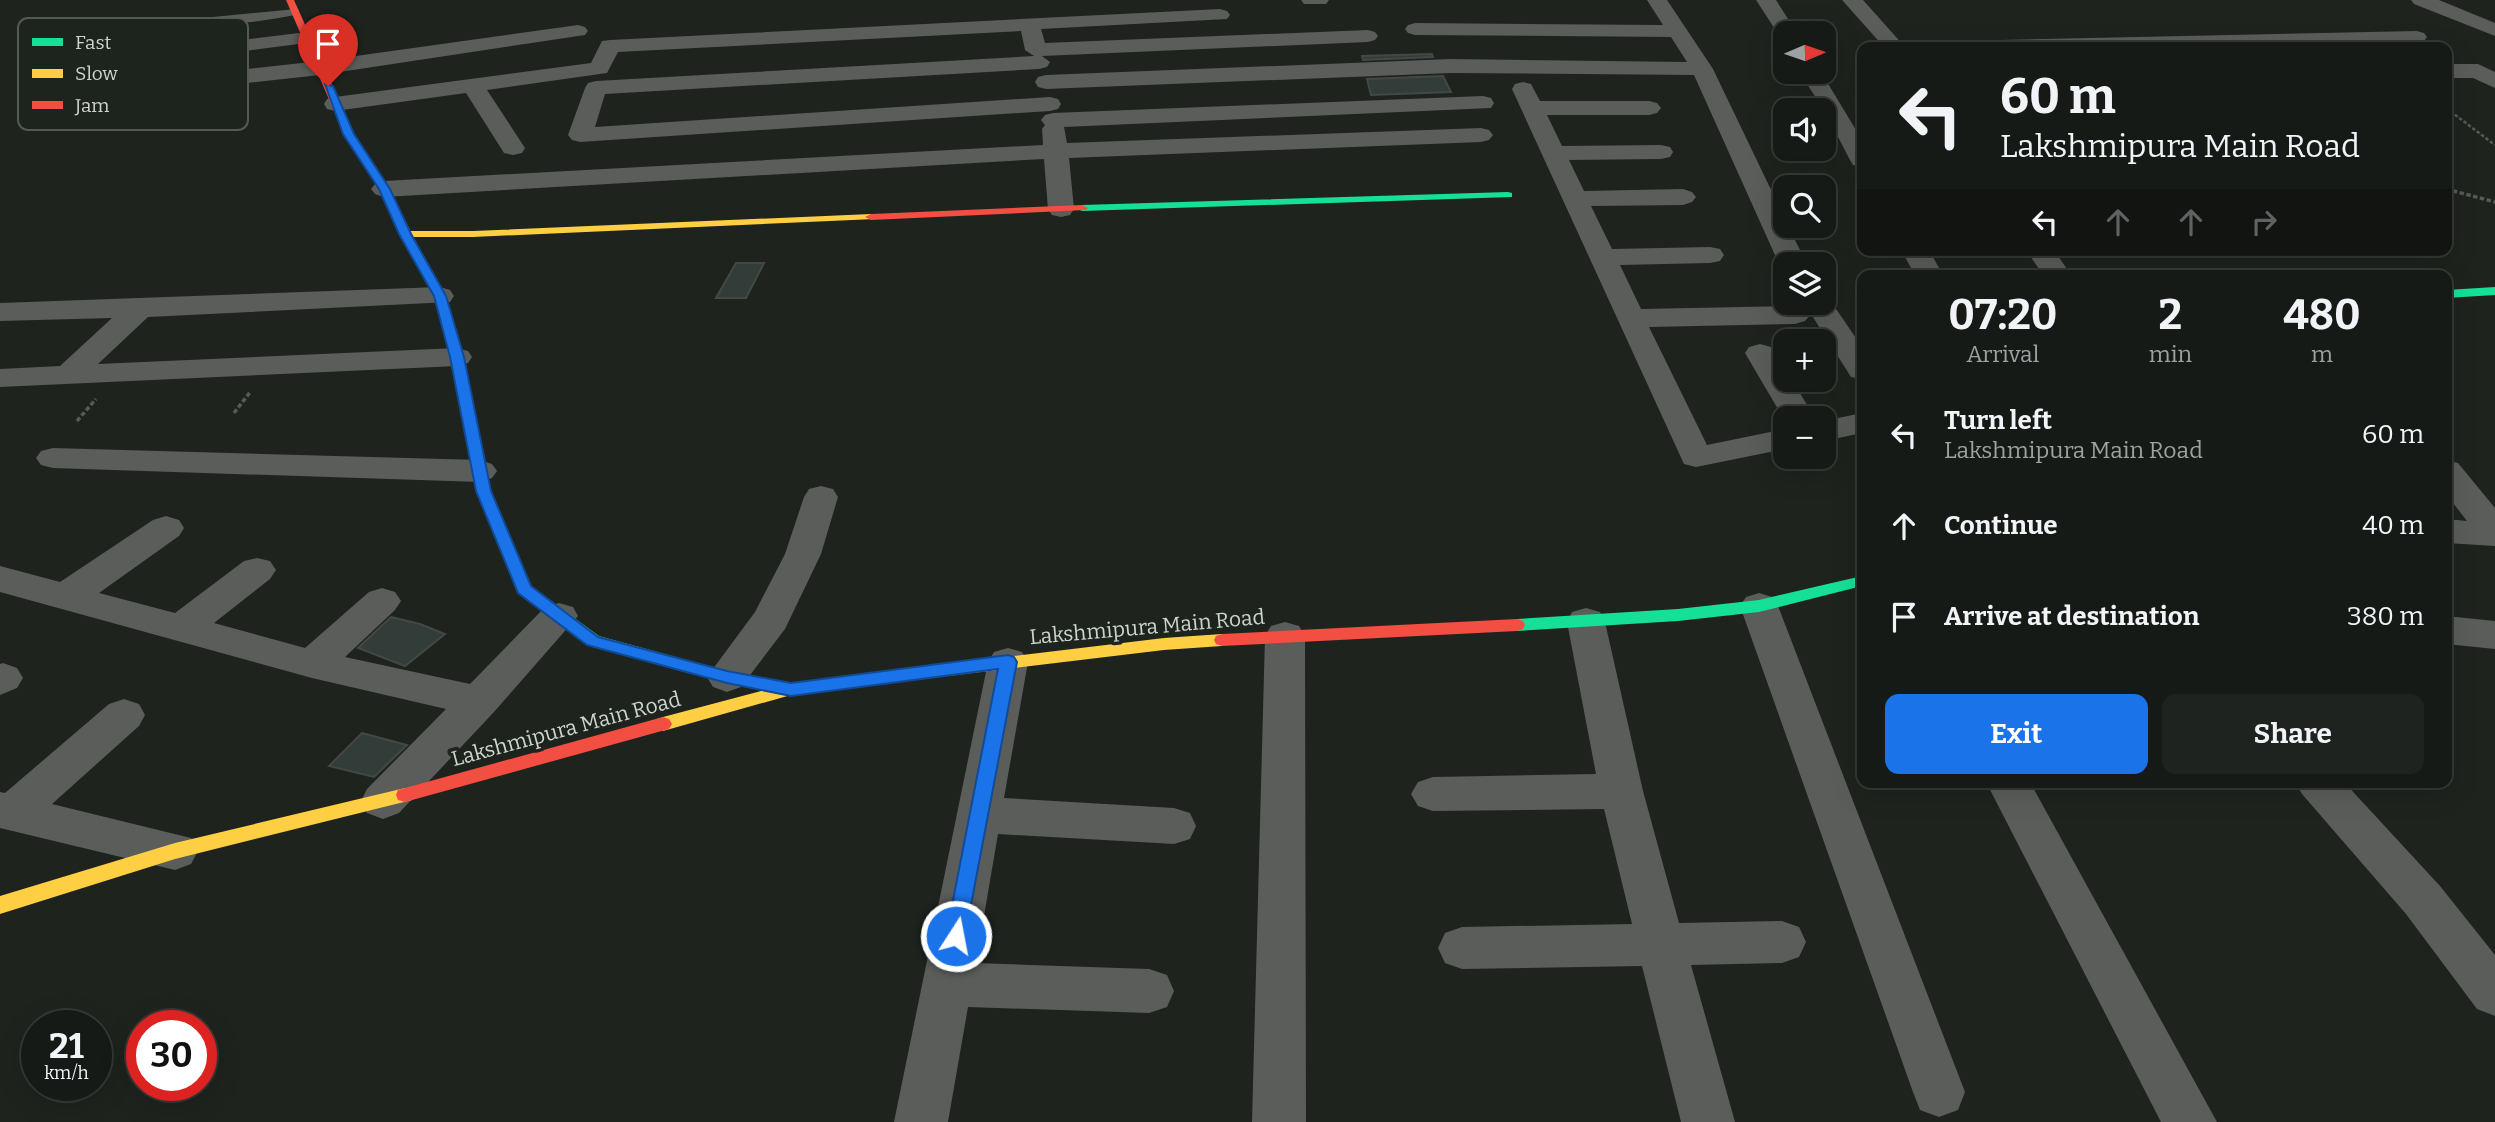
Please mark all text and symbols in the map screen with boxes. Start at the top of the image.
pin [298,14,358,86]
legend [18,18,248,130]
north arrow [1773,21,1836,84]
map controls [1773,21,1836,469]
icon: arrive [309,25,347,63]
text: Fast [75,31,112,54]
text: Slow [75,62,118,85]
text: 60 m [2000,67,2116,126]
icon: left [1885,70,1976,161]
text: Jam [74,94,109,117]
button: sound [1773,98,1836,161]
text: Lakshmipura Main Road [2000,127,2360,165]
button: search [1773,175,1836,238]
icon: left [2026,203,2064,241]
icon: ahead [2099,203,2137,241]
icon: ahead [2172,203,2210,241]
icon: right [2245,203,2283,241]
button: layers [1773,252,1836,315]
text: 07:20 [1948,290,2058,340]
text: 2 [2159,290,2182,340]
text: 480 [2283,290,2361,340]
button: + [1773,329,1836,392]
text: Arrival [1966,340,2039,368]
text: min [2149,340,2192,368]
text: m [2311,340,2333,368]
text: Turn left [1944,405,2052,436]
button: − [1773,406,1836,469]
icon: left [1885,416,1923,454]
text: 60 m [2362,419,2424,450]
text: Lakshmipura Main Road [1944,436,2203,464]
icon: ahead [1885,507,1923,545]
text: Continue [1944,510,2058,541]
text: 40 m [2362,510,2424,541]
icon: arrive [1885,598,1923,636]
text: Arrive at destination [1944,601,2199,632]
text: 380 m [2347,601,2424,632]
street label: Lakshmipura Main Road [1028,604,1266,650]
street label: Lakshmipura Main Road [449,686,683,772]
button: Exit [1885,694,2148,774]
button: Share [2162,694,2424,774]
position arrow [919,899,993,973]
speed limit sign: 30 [126,1010,217,1101]
text: 21 [49,1025,84,1067]
text: km/h [44,1062,89,1084]

